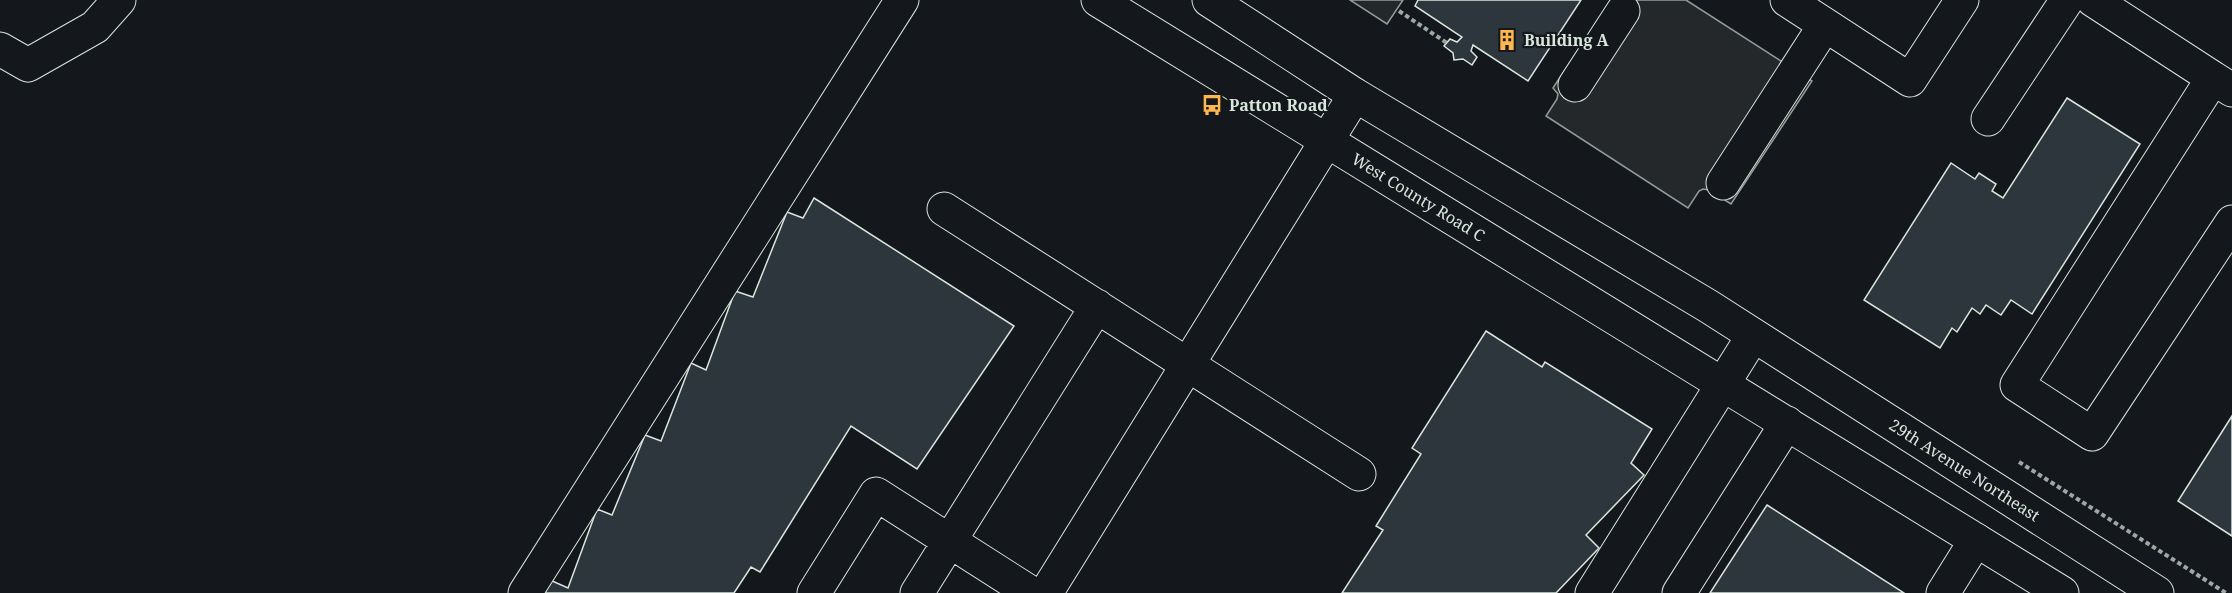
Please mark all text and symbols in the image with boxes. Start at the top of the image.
building icon: Building A [1495,28,1519,52]
place label: Building A [1524,29,1609,51]
bus stop icon: Patton Road [1200,93,1224,117]
place label: Patton Road [1229,94,1328,116]
street label: West County Road C [1348,148,1489,246]
street label: 29th Avenue Northeast [1885,414,2044,526]

